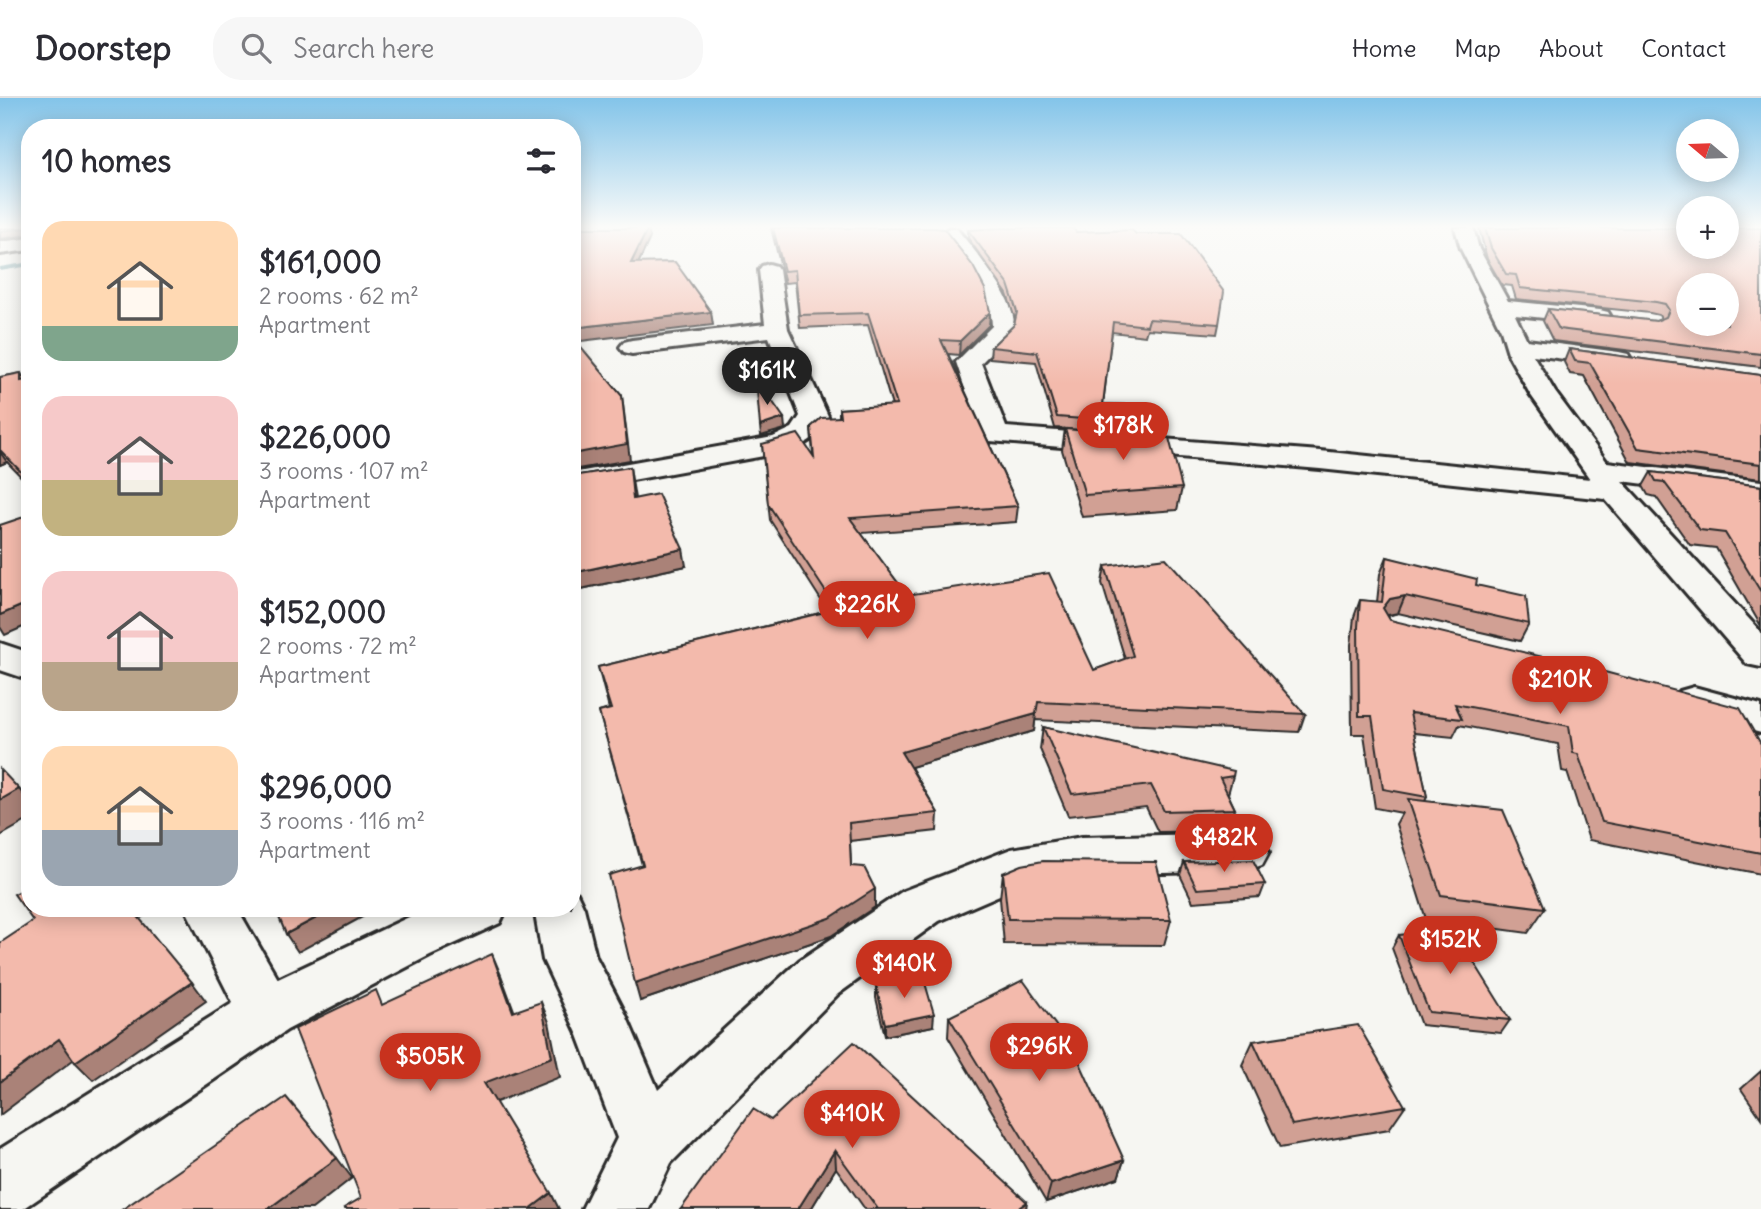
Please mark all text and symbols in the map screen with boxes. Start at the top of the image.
search box [213,17,703,80]
text: Doorstep [35,27,171,69]
icon: search [237,29,275,67]
text: Search here [293,32,434,65]
text: Home [1352,33,1416,63]
text: Map [1454,33,1501,63]
text: About [1539,33,1603,63]
text: Contact [1641,33,1726,63]
north arrow [1676,119,1740,182]
map controls [1676,119,1739,336]
text: 10 homes [42,142,171,180]
icon: filters [522,142,560,180]
button: + [1676,196,1739,259]
text: $161,000 [259,243,382,281]
icon: home [98,249,182,333]
button: − [1676,273,1739,336]
text: 2 rooms · 62 m² [259,281,419,310]
text: Apartment [259,310,371,339]
pin: $161K [718,348,816,407]
text: $161K [738,355,796,384]
pin: $178K [1074,402,1172,462]
text: $178K [1093,410,1153,439]
text: $226,000 [259,418,391,456]
icon: home [98,424,182,508]
text: 3 rooms · 107 m² [259,456,429,485]
text: Apartment [259,485,371,514]
pin: $226K [818,582,916,641]
text: $226K [834,589,900,618]
text: $152,000 [259,593,386,631]
icon: home [98,599,182,683]
text: 2 rooms · 72 m² [259,631,417,660]
pin: $210K [1511,656,1609,716]
text: Apartment [259,660,371,689]
text: $210K [1528,664,1592,693]
text: $296,000 [259,768,392,806]
icon: home [98,774,182,858]
text: 3 rooms · 116 m² [259,806,425,835]
pin: $482K [1175,814,1273,874]
text: $482K [1191,822,1257,851]
text: Apartment [259,835,371,864]
pin: $152K [1401,916,1499,976]
text: $152K [1419,924,1481,953]
pin: $140K [855,940,953,1000]
text: $140K [872,948,936,977]
pin: $296K [990,1024,1088,1083]
text: $296K [1006,1031,1072,1060]
pin: $505K [381,1034,479,1093]
text: $505K [396,1041,464,1070]
pin: $410K [803,1090,901,1150]
text: $410K [820,1098,884,1127]

